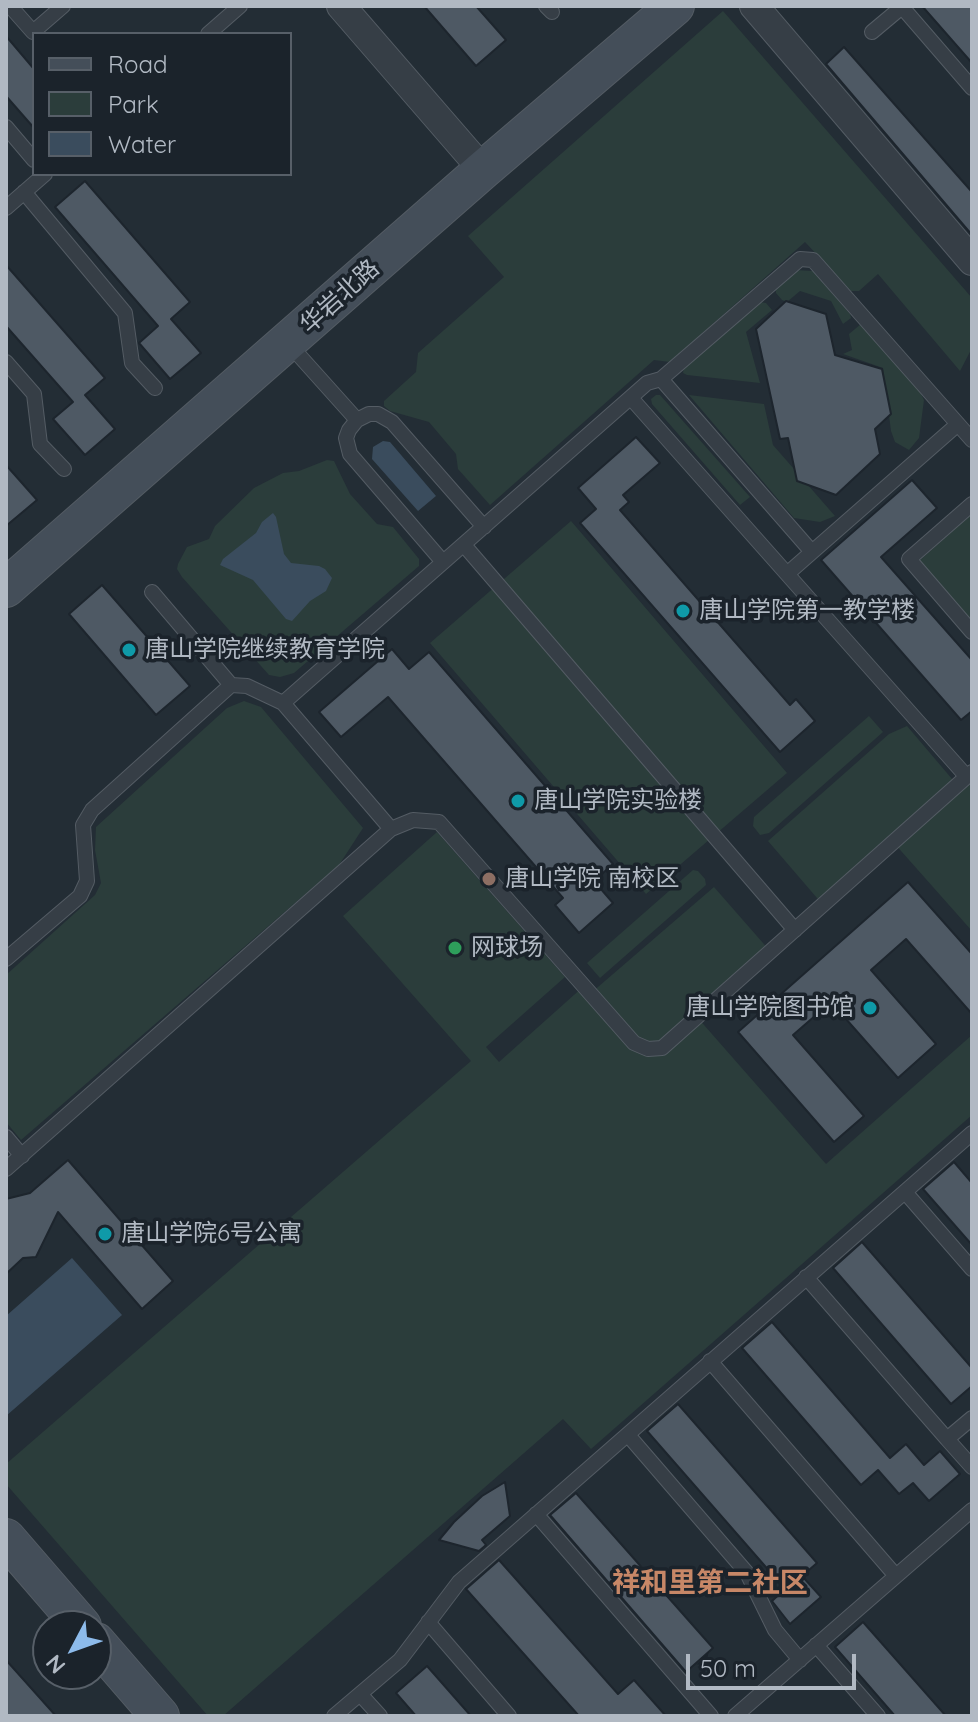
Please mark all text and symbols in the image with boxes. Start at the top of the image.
legend [32,32,292,176]
text: Road [108,49,168,79]
text: Park [108,89,159,119]
text: Water [108,129,176,159]
street label: 华岩北路 [295,254,385,340]
place label: 唐山学院第一教学楼 [699,597,915,625]
marker: 唐山学院第一教学楼 [674,602,692,620]
place label: 唐山学院继续教育学院 [145,636,385,664]
marker: 唐山学院继续教育学院 [120,641,138,659]
place label: 唐山学院实验楼 [534,787,702,815]
marker: 唐山学院实验楼 [509,792,527,810]
place label: 唐山学院 南校区 [505,865,680,893]
marker: 唐山学院 南校区 [480,870,498,888]
place label: 网球场 [471,934,543,962]
marker: 网球场 [446,939,464,957]
place label: 唐山学院图书馆 [686,994,854,1022]
marker: 唐山学院图书馆 [861,999,879,1017]
place label: 唐山学院6号公寓 [121,1220,302,1248]
marker: 唐山学院6号公寓 [96,1225,114,1243]
district label: 祥和里第二社区 [612,1567,808,1601]
north arrow [32,1610,112,1690]
scale bar [690,1638,860,1688]
text: N [40,1649,71,1680]
text: 50 m [700,1653,756,1683]

